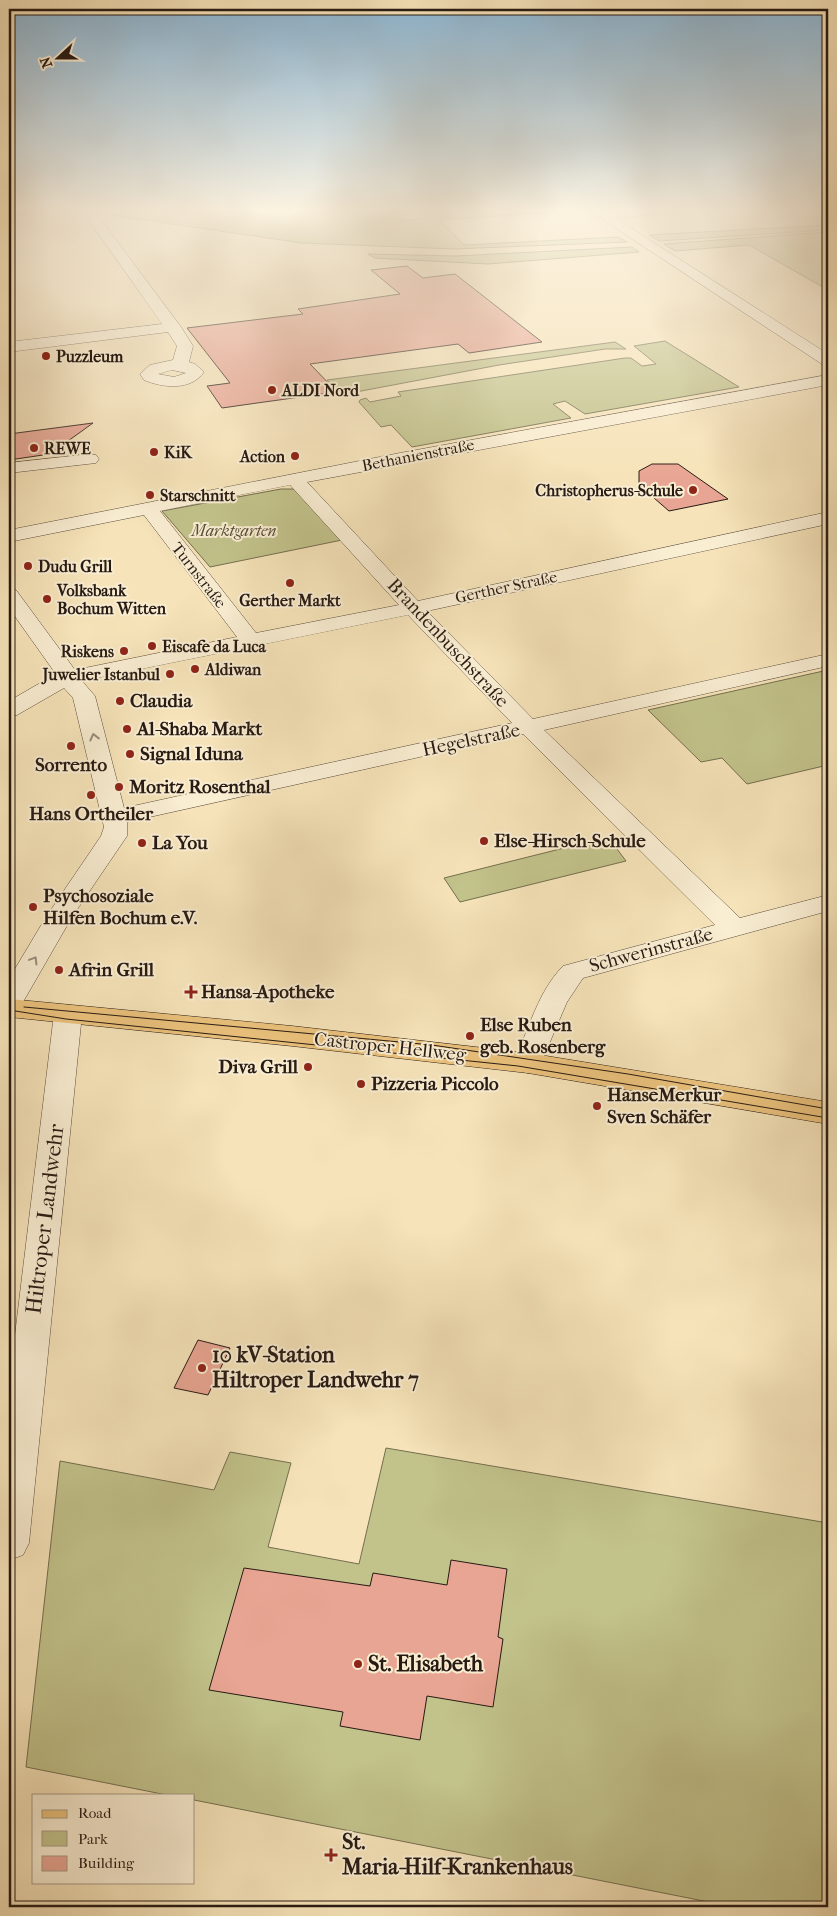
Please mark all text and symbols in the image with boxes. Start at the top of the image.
north arrow [32,32,82,82]
text: N [36,54,56,70]
place label: Puzzleum [56,347,124,366]
marker: Puzzleum [40,350,52,362]
place label: ALDI Nord [281,381,360,400]
marker: ALDI Nord [266,384,278,396]
street label: Bethanienstraße [360,435,476,475]
place label: REWE [44,439,91,458]
marker: REWE [28,442,40,454]
place label: KiK [164,443,193,462]
marker: KiK [148,446,160,458]
place label: Action [239,447,286,466]
marker: Action [289,450,301,462]
place label: Christopherus-Schule [535,481,683,501]
marker: Christopherus-Schule [687,484,699,496]
place label: Starschnitt [160,486,236,505]
marker: Starschnitt [144,489,156,501]
park label: Marktgarten [191,521,276,540]
street label: Turnstraße [167,538,231,612]
place label: Dudu Grill [38,557,113,576]
marker: Dudu Grill [22,560,34,572]
street label: Gerther Straße [453,567,559,607]
street label: Brandenbuschstraße [383,574,513,712]
marker: Gerther Markt [284,577,296,589]
place label: Volksbank Bochum Witten [56,581,167,618]
place label: Gerther Markt [239,591,341,610]
marker: Volksbank Bochum Witten [41,593,53,605]
place label: Eiscafe da Luca [162,637,266,656]
marker: Eiscafe da Luca [146,640,158,652]
place label: Riskens [61,642,114,661]
marker: Riskens [118,645,130,657]
place label: Aldiwan [204,660,262,679]
marker: Aldiwan [189,663,201,675]
place label: Juwelier Istanbul [40,665,161,685]
marker: Juwelier Istanbul [164,668,176,680]
place label: Claudia [130,690,193,712]
marker: Claudia [114,695,126,707]
place label: Al-Shaba Markt [136,718,262,740]
street label: Hegelstraße [420,719,522,761]
marker: Al-Shaba Markt [121,723,133,735]
one-way arrow [89,733,100,742]
marker: Sorrento [65,740,77,752]
place label: Signal Iduna [140,743,244,765]
marker: Signal Iduna [124,748,136,760]
place label: Sorrento [35,754,107,776]
place label: Moritz Rosenthal [128,776,271,798]
marker: Moritz Rosenthal [113,781,125,793]
marker: Hans Ortheiler [85,789,97,801]
place label: Hans Ortheiler [29,803,154,825]
place label: Else-Hirsch-Schule [494,830,646,852]
place label: La You [152,832,208,854]
marker: Else-Hirsch-Schule [478,835,490,847]
marker: La You [136,837,148,849]
place label: Psychosoziale Hilfen Bochum e.V. [43,885,198,929]
marker: Psychosoziale Hilfen Bochum e.V. [27,901,39,913]
street label: Schwerinstraße [587,923,715,977]
one-way arrow [27,956,37,965]
place label: Afrin Grill [68,959,155,981]
marker: Afrin Grill [53,964,65,976]
place label: Hansa-Apotheke [201,981,335,1003]
marker: Hansa-Apotheke [185,986,197,998]
place label: Else Ruben geb. Rosenberg [480,1014,606,1058]
street label: Castroper Hellweg [313,1028,468,1066]
marker: Else Ruben geb. Rosenberg [464,1030,476,1042]
place label: Diva Grill [218,1056,299,1078]
marker: Diva Grill [302,1061,314,1073]
place label: Pizzeria Piccolo [371,1073,499,1095]
marker: Pizzeria Piccolo [355,1078,367,1090]
place label: HanseMerkur Sven Schäfer [607,1084,722,1128]
marker: HanseMerkur Sven Schäfer [591,1100,603,1112]
street label: Hiltroper Landwehr [20,1122,70,1316]
place label: 10 kV-Station Hiltroper Landwehr 7 [212,1342,419,1393]
marker: 10 kV-Station Hiltroper Landwehr 7 [196,1362,208,1374]
place label: St. Elisabeth [368,1651,484,1677]
marker: St. Elisabeth [352,1658,364,1670]
legend [32,1794,195,1884]
text: Road [78,1804,112,1822]
place label: St. Maria-Hilf-Krankenhaus [341,1829,573,1880]
text: Park [78,1830,108,1848]
marker: St. Maria-Hilf-Krankenhaus [324,1848,338,1862]
text: Building [78,1854,135,1872]

